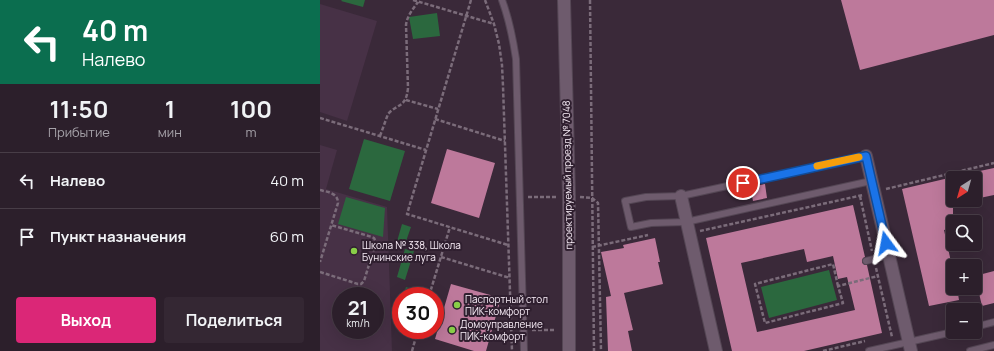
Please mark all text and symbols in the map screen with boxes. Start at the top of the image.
text: 40 m [82,11,148,49]
icon: left [16,16,68,68]
text: Налево [82,47,146,71]
text: 11:50 [49,92,108,125]
text: 1 [165,92,175,125]
text: 100 [230,92,272,125]
street label: проектируемый проезд № 7048 [559,100,575,250]
text: Прибытие [48,123,110,141]
text: мин [158,123,182,141]
text: m [245,123,256,141]
pin [726,166,760,200]
icon: left [16,170,38,192]
text: Налево [50,170,105,191]
text: 40 m [270,170,304,191]
north arrow [946,171,982,207]
map controls [946,171,982,339]
icon: arrive [732,172,754,194]
button: search [946,215,982,251]
position arrow [865,222,907,264]
icon: arrive [16,226,38,248]
text: Пункт назначения [50,226,186,247]
text: 60 m [270,226,304,247]
place label: Школа № 338, Школа Бунинские луга [362,238,461,264]
marker: Школа № 338, Школа Бунинские луга [349,246,359,256]
button: + [946,259,982,295]
speed limit sign: 30 [392,287,444,339]
place label: Паспортный стол ПИК-комфорт [465,292,548,318]
text: 21 [348,294,368,321]
button: Выход [16,297,156,343]
button: Поделиться [164,297,304,343]
marker: Паспортный стол ПИК-комфорт [452,300,462,310]
button: − [946,303,982,339]
text: km/h [346,316,370,330]
place label: Домоуправление ПИК-комфорт [460,317,543,343]
marker: Домоуправление ПИК-комфорт [447,325,457,335]

